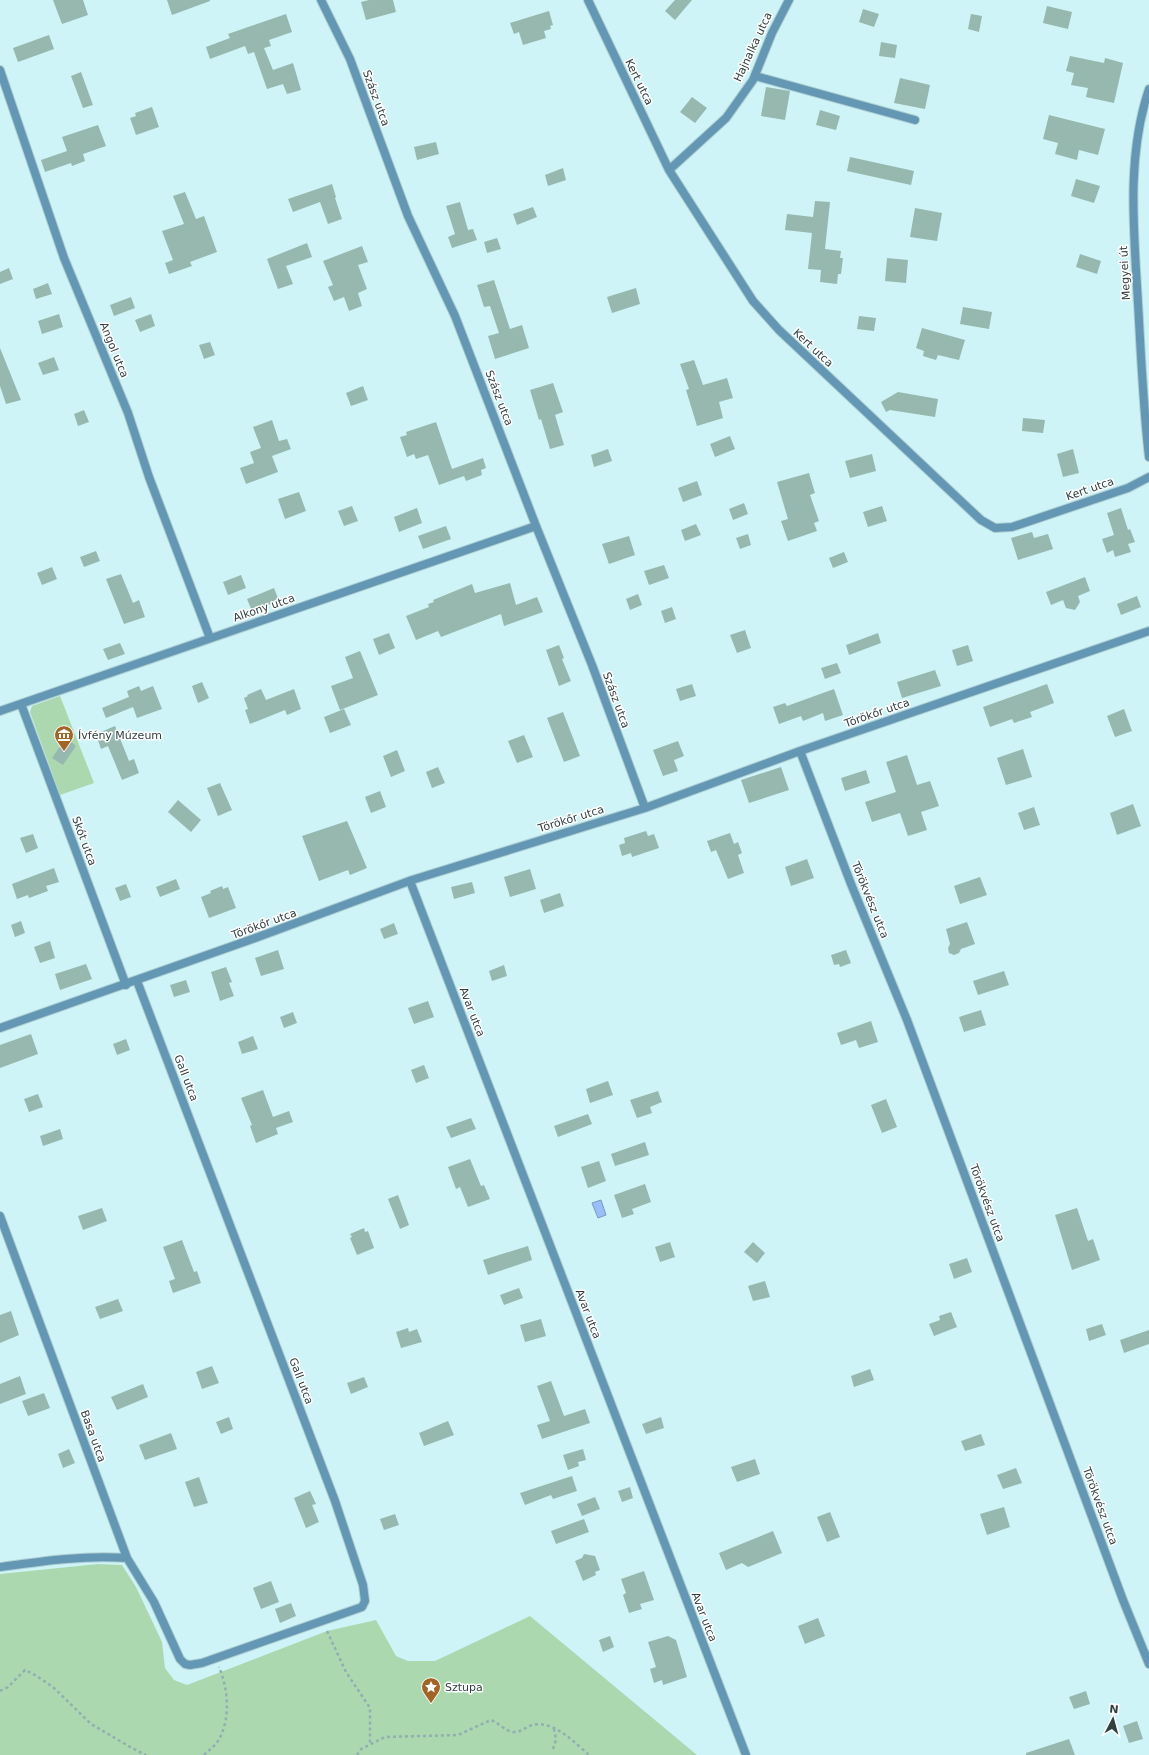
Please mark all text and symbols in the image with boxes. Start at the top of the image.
street label: Hajnalka utca [731,10,775,84]
street label: Kert utca [622,57,656,107]
street label: Szász utca [360,68,392,128]
street label: Megyei út [1117,245,1133,300]
street label: Angol utca [97,320,131,380]
street label: Kert utca [790,326,836,370]
street label: Szász utca [482,368,516,428]
street label: Kert utca [1064,475,1116,503]
street label: Alkony utca [231,591,297,625]
street label: Szász utca [600,670,632,730]
street label: Törökőr utca [842,696,911,731]
museum icon: Ívfény Múzeum [53,724,75,752]
place label: Ívfény Múzeum [78,729,162,742]
street label: Törökőr utca [536,803,606,835]
street label: Skót utca [69,815,99,867]
street label: Törökvész utca [848,859,891,940]
street label: Törökőr utca [229,906,298,942]
street label: Avar utca [457,985,487,1039]
street label: Gall utca [171,1053,201,1103]
street label: Törökvész utca [967,1161,1007,1244]
street label: Avar utca [573,1287,603,1341]
street label: Gall utca [286,1356,316,1406]
street label: Basa utca [78,1408,108,1464]
street label: Törökvész utca [1080,1464,1120,1547]
street label: Avar utca [689,1590,719,1644]
place icon: Sztupa [420,1676,442,1704]
place label: Sztupa [445,1681,483,1694]
north arrow [1093,1699,1133,1739]
text: N [1109,1703,1119,1716]

